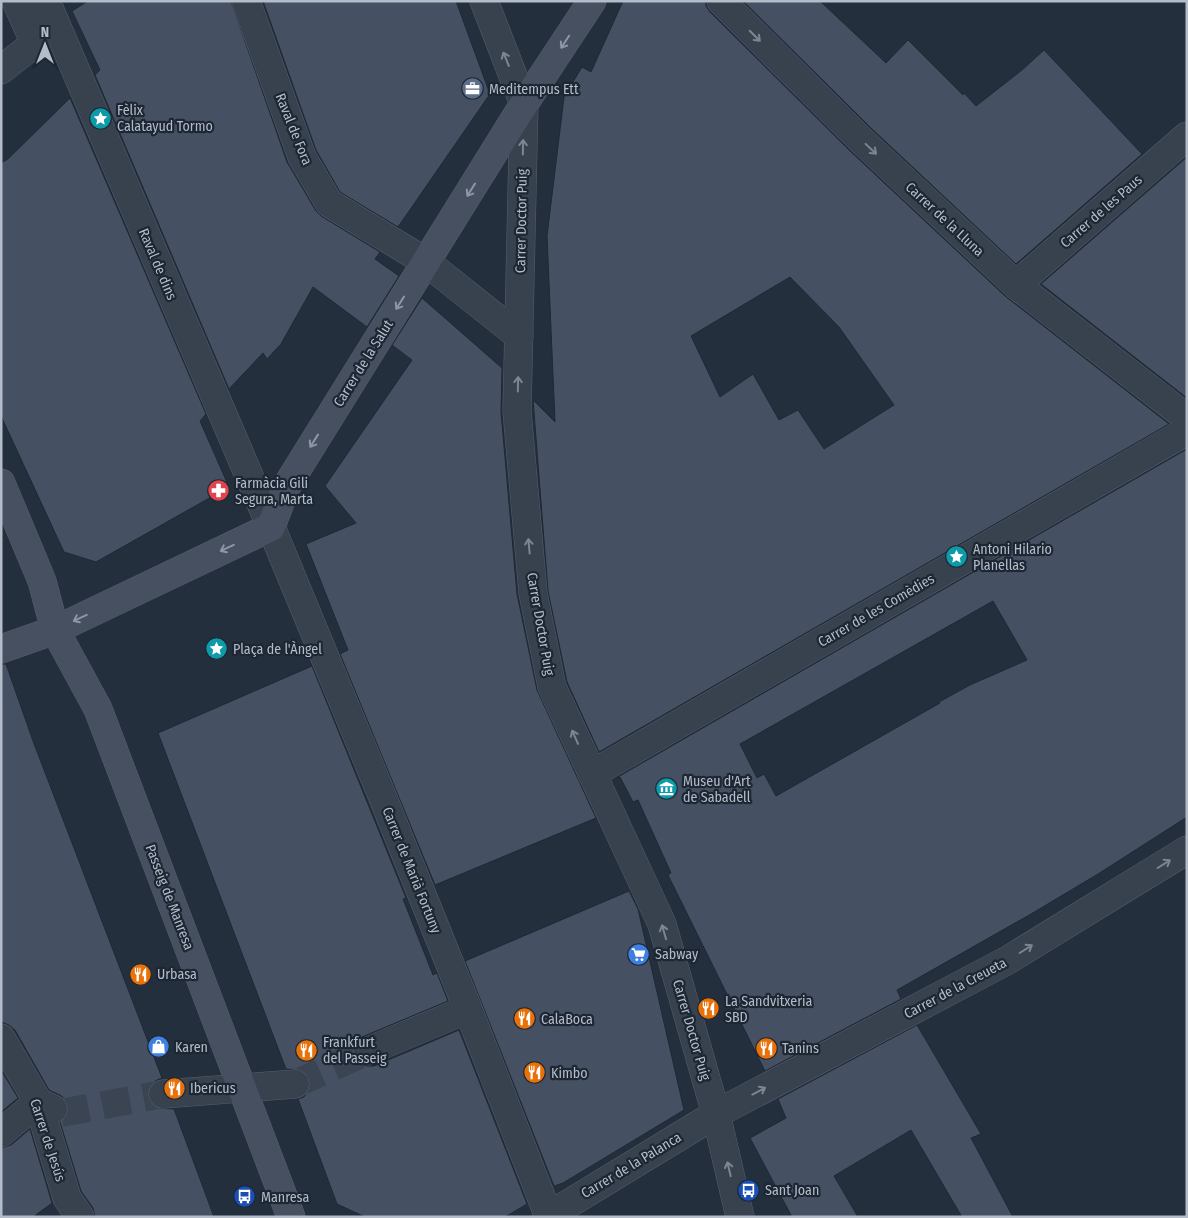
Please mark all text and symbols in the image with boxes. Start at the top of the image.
north arrow [20,20,70,70]
text: N [41,24,49,41]
one-way arrow [749,29,761,41]
one-way arrow [560,35,570,49]
one-way arrow [501,52,510,67]
office icon: Meditempus Ett [461,77,485,101]
place label: Meditempus Ett [489,81,579,98]
street label: Raval de Fora [271,91,316,168]
place label: Fèlix Calatayud Tormo [117,102,213,135]
place icon: Fèlix Calatayud Tormo [89,106,113,130]
one-way arrow [518,140,528,156]
one-way arrow [865,143,878,155]
street label: Carrer Doctor Puig [512,168,531,273]
street label: Carrer de les Paus [1057,171,1146,251]
street label: Carrer de la Lluna [902,179,988,260]
one-way arrow [465,183,475,197]
street label: Raval de dins [135,226,180,303]
one-way arrow [395,296,405,310]
street label: Carrer de la Salut [330,316,397,410]
one-way arrow [513,376,523,392]
one-way arrow [309,434,319,448]
place label: Farmàcia Gili Segura, Marta [235,475,313,508]
pharmacy icon: Farmàcia Gili Segura, Marta [207,479,231,503]
one-way arrow [524,539,534,555]
place label: Antoni Hilario Planellas [973,541,1052,574]
one-way arrow [220,544,235,553]
place icon: Antoni Hilario Planellas [945,545,969,569]
street label: Carrer de les Comèdies [815,570,938,651]
street label: Carrer Doctor Puig [523,571,558,677]
one-way arrow [73,614,88,623]
place icon: Plaça de l'Àngel [205,637,229,661]
place label: Plaça de l'Àngel [233,640,322,658]
one-way arrow [570,730,579,745]
place label: Museu d'Art de Sabadell [683,773,751,806]
museum icon: Museu d'Art de Sabadell [655,777,679,801]
street label: Carrer de Marià Fortuny [378,805,445,937]
street label: Passeig de Manresa [142,842,198,952]
one-way arrow [1157,859,1171,869]
one-way arrow [659,925,669,941]
supermarket icon: Sabway [627,942,651,966]
one-way arrow [1019,944,1033,954]
place label: Sabway [655,946,699,963]
street label: Carrer de la Creueta [901,954,1010,1023]
restaurant icon: Urbasa [129,962,153,986]
place label: Urbasa [157,966,197,983]
street label: Carrer Doctor Puig [669,978,714,1083]
place label: La Sandvitxeria SBD [725,993,813,1026]
restaurant icon: La Sandvitxeria SBD [697,997,721,1021]
restaurant icon: CalaBoca [513,1007,537,1031]
place label: CalaBoca [541,1011,593,1028]
place label: Frankfurt del Passeig [323,1034,387,1067]
shop icon: Karen [147,1035,171,1059]
restaurant icon: Tanins [754,1036,778,1060]
restaurant icon: Frankfurt del Passeig [295,1038,319,1062]
place label: Karen [175,1039,208,1056]
place label: Tanins [782,1040,819,1057]
restaurant icon: Kimbo [523,1061,547,1085]
place label: Kimbo [551,1065,588,1082]
restaurant icon: Ibericus [162,1076,186,1100]
place label: Ibericus [190,1080,236,1097]
one-way arrow [751,1086,766,1095]
street label: Carrer de Jesús [26,1097,69,1184]
street label: Carrer de la Palanca [578,1129,684,1202]
one-way arrow [724,1162,733,1178]
bus stop icon: Sant Joan [737,1178,761,1202]
place label: Sant Joan [765,1182,819,1199]
bus stop icon: Manresa [233,1185,257,1209]
place label: Manresa [261,1189,309,1206]

